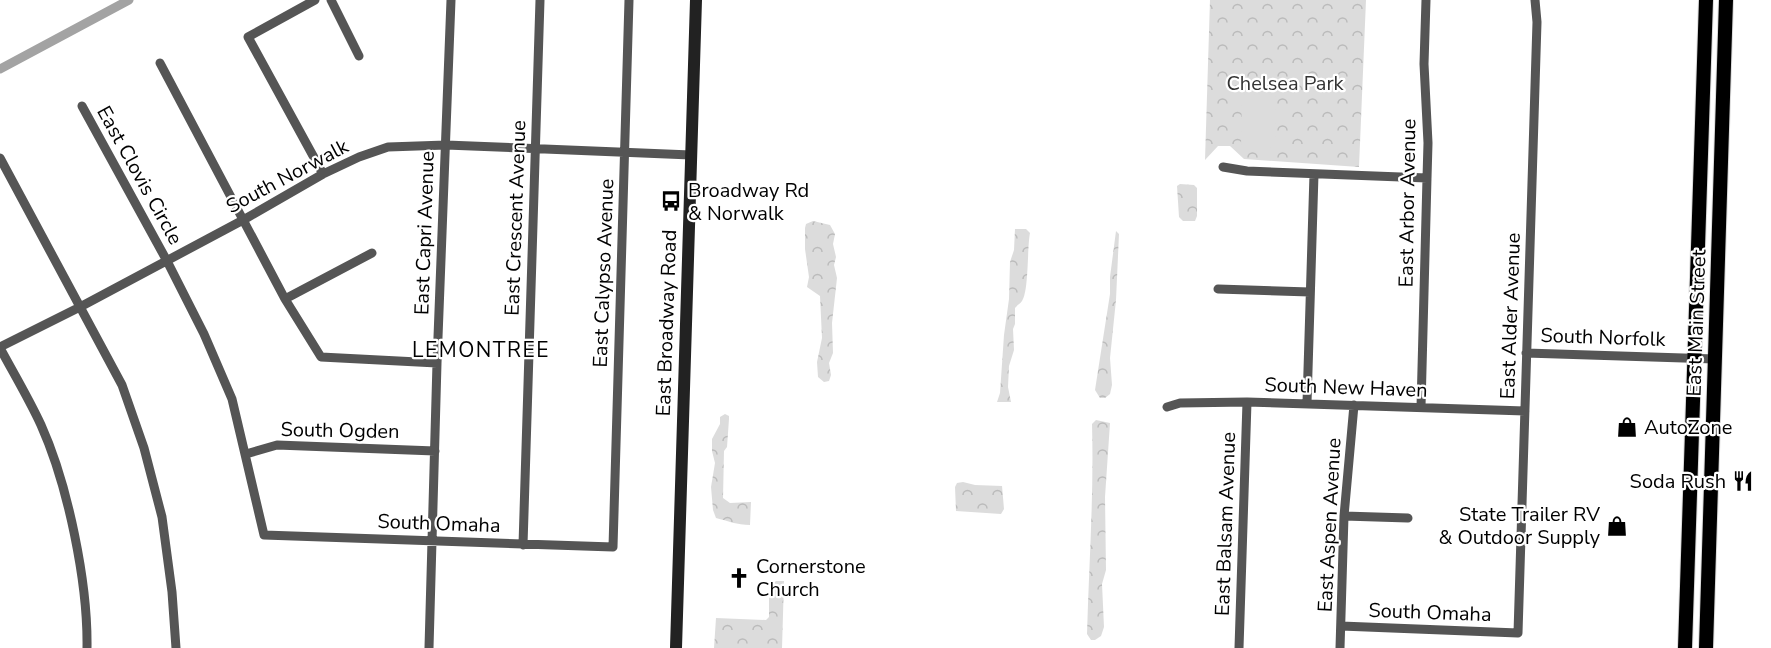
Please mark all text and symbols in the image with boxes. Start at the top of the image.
park label: Chelsea Park [1226,70,1345,97]
street label: East Clovis Circle [90,101,189,249]
street label: East Arbor Avenue [1393,118,1422,288]
street label: East Crescent Avenue [499,120,532,316]
street label: South Norwalk [221,132,354,220]
street label: East Capri Avenue [408,151,441,316]
place label: Broadway Rd & Norwalk [688,177,809,227]
street label: East Calypso Avenue [587,178,620,368]
bus stop icon: Broadway Rd & Norwalk [659,189,683,213]
street label: East Broadway Road [650,229,683,417]
street label: East Alder Avenue [1494,232,1527,400]
street label: East Main Street [1680,248,1713,397]
street label: South Norfolk [1540,322,1667,353]
district label: LEMONTREE [412,336,550,364]
street label: South New Haven [1264,371,1428,404]
place label: AutoZone [1644,414,1732,441]
shop icon: AutoZone [1615,415,1639,439]
street label: South Ogden [280,416,400,445]
street label: East Balsam Avenue [1209,431,1242,617]
street label: East Aspen Avenue [1311,437,1348,613]
place label: Soda Rush [1630,468,1726,495]
restaurant icon: Soda Rush [1731,469,1755,493]
place label: State Trailer RV & Outdoor Supply [1439,501,1601,551]
street label: South Omaha [377,508,501,539]
shop icon: State Trailer RV & Outdoor Supply [1605,514,1629,538]
place label: Cornerstone Church [756,553,866,603]
church icon: Cornerstone Church [727,566,751,590]
street label: South Omaha [1368,597,1492,628]

